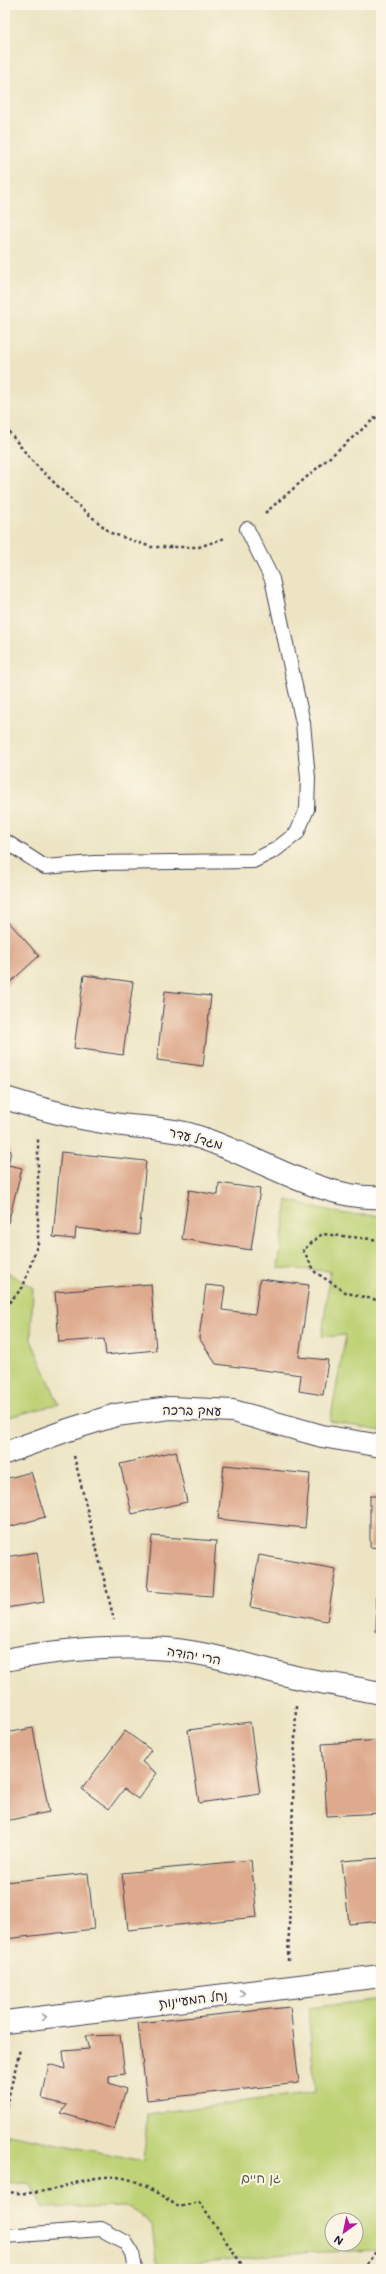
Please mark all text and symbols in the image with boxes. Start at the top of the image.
street label: מגדל עדר [167,1123,225,1152]
street label: עמק ברכה [162,1400,222,1419]
street label: הרי יהודה [166,1641,223,1668]
street label: נחל המעיינות [158,1986,228,2011]
one-way arrow [239,1989,245,1998]
one-way arrow [41,2013,47,2022]
park label: גן חיים [241,2169,281,2186]
north arrow [324,2212,364,2252]
text: N [331,2232,346,2249]

